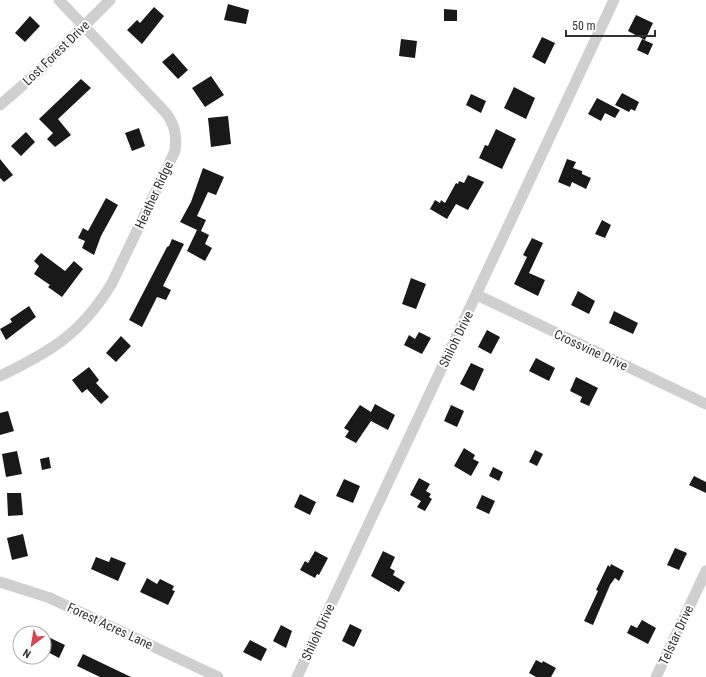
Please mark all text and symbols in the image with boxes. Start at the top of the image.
scale bar [566,12,655,38]
street label: Lost Forest Drive [20,17,92,89]
text: 50 m [572,19,596,33]
street label: Heather Ridge [132,159,176,231]
street label: Shiloh Drive [436,308,476,370]
street label: Crossvine Drive [552,326,630,374]
street label: Forest Acres Lane [65,600,155,652]
street label: Shiloh Drive [298,601,338,663]
street label: Telstar Drive [656,603,696,667]
north arrow [12,625,52,665]
text: N [21,646,33,660]

